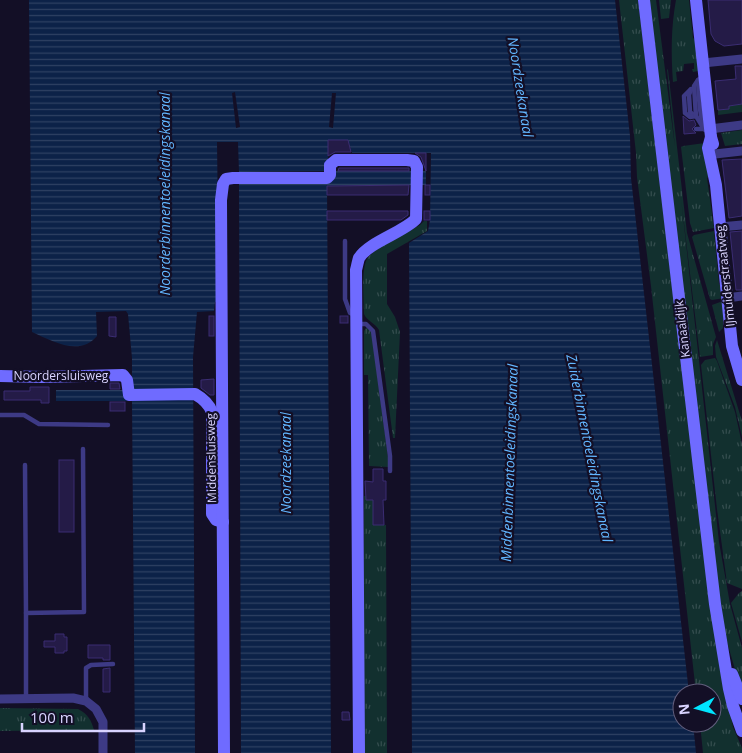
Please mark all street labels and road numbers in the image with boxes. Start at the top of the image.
street label: IJmuiderstraatweg [711,224,739,328]
street label: Kanaaldijk [670,299,694,359]
street label: Noordersluisweg [14,367,109,384]
street label: Middensluisweg [202,412,220,503]

